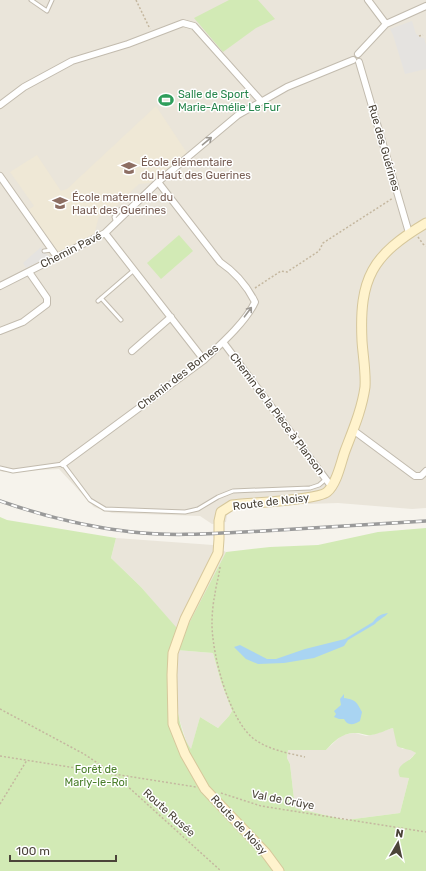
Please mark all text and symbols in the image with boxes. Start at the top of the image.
place label: Salle de Sport Marie-Amélie Le Fur [178,88,281,114]
sports icon: Salle de Sport Marie-Amélie Le Fur [157,91,175,109]
street label: Rue des Guérines [365,103,403,193]
one-way arrow [201,136,212,145]
place label: École élémentaire du Haut des Guerines [141,156,251,182]
school or university icon: École élémentaire du Haut des Guerines [120,159,138,177]
place label: École maternelle du Haut des Guerines [72,191,173,217]
school or university icon: École maternelle du Haut des Guerines [51,194,69,212]
street label: Chemin Pavé [38,229,104,271]
one-way arrow [244,307,253,318]
street label: Chemin des Bornes [135,341,221,413]
street label: Chemin de la Pièce à Planson [227,350,327,478]
street label: Route de Noisy [232,491,310,513]
park label: Forêt de Marly-le-Roi [65,763,128,789]
street label: Route Rusée [140,786,198,840]
street label: Val de Crüye [251,788,315,812]
street label: Route de Noisy [208,793,270,857]
north arrow [378,823,418,863]
text: N [395,827,404,841]
scale bar [10,837,116,863]
text: 100 m [16,844,50,858]

